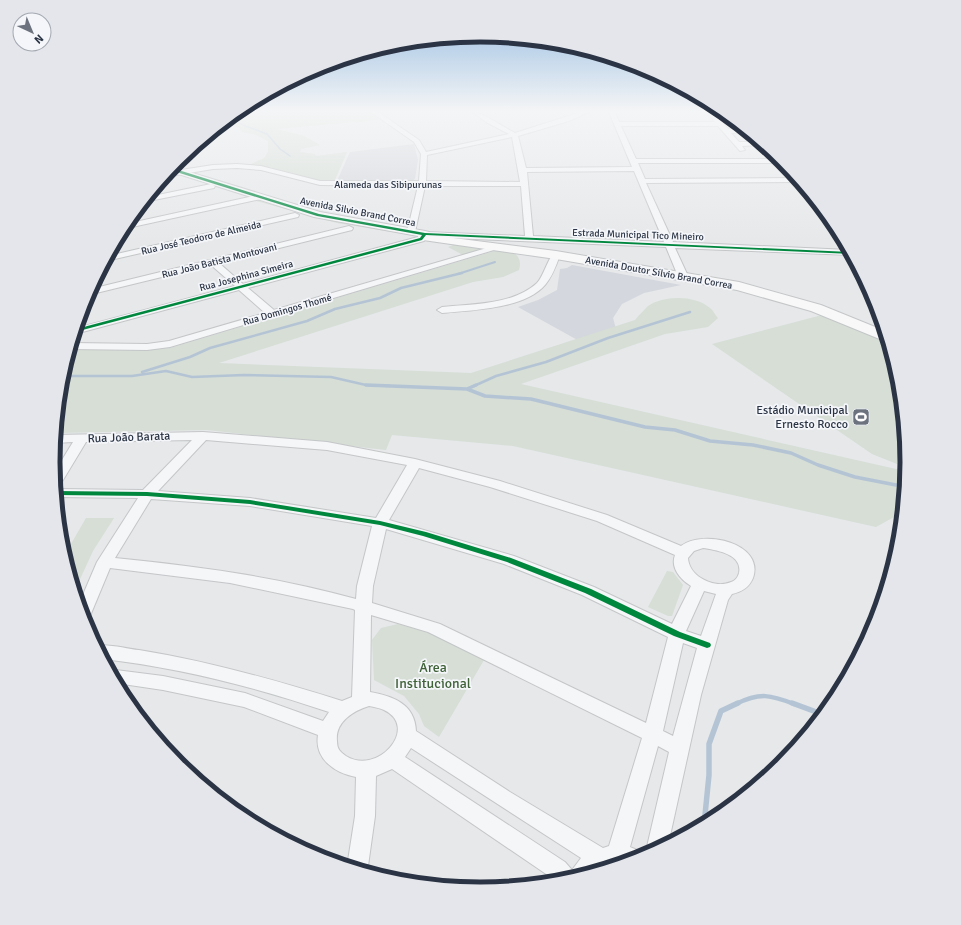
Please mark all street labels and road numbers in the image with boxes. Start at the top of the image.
street label: Alameda das Sibipurunas [334,179,442,191]
street label: Avenida Silvio Brand Correa [299,195,417,229]
street label: Rua José Teodoro de Almeida [140,218,262,258]
street label: Estrada Municipal Tico Mineiro [572,227,704,243]
street label: Rua João Batista Montovani [160,241,278,281]
street label: Avenida Doutor Sílvio Brand Correa [584,254,733,292]
street label: Rua Josephina Simeira [198,258,294,294]
street label: Rua Domingos Thomé [241,292,333,328]
street label: Rua João Barata [87,429,171,446]

